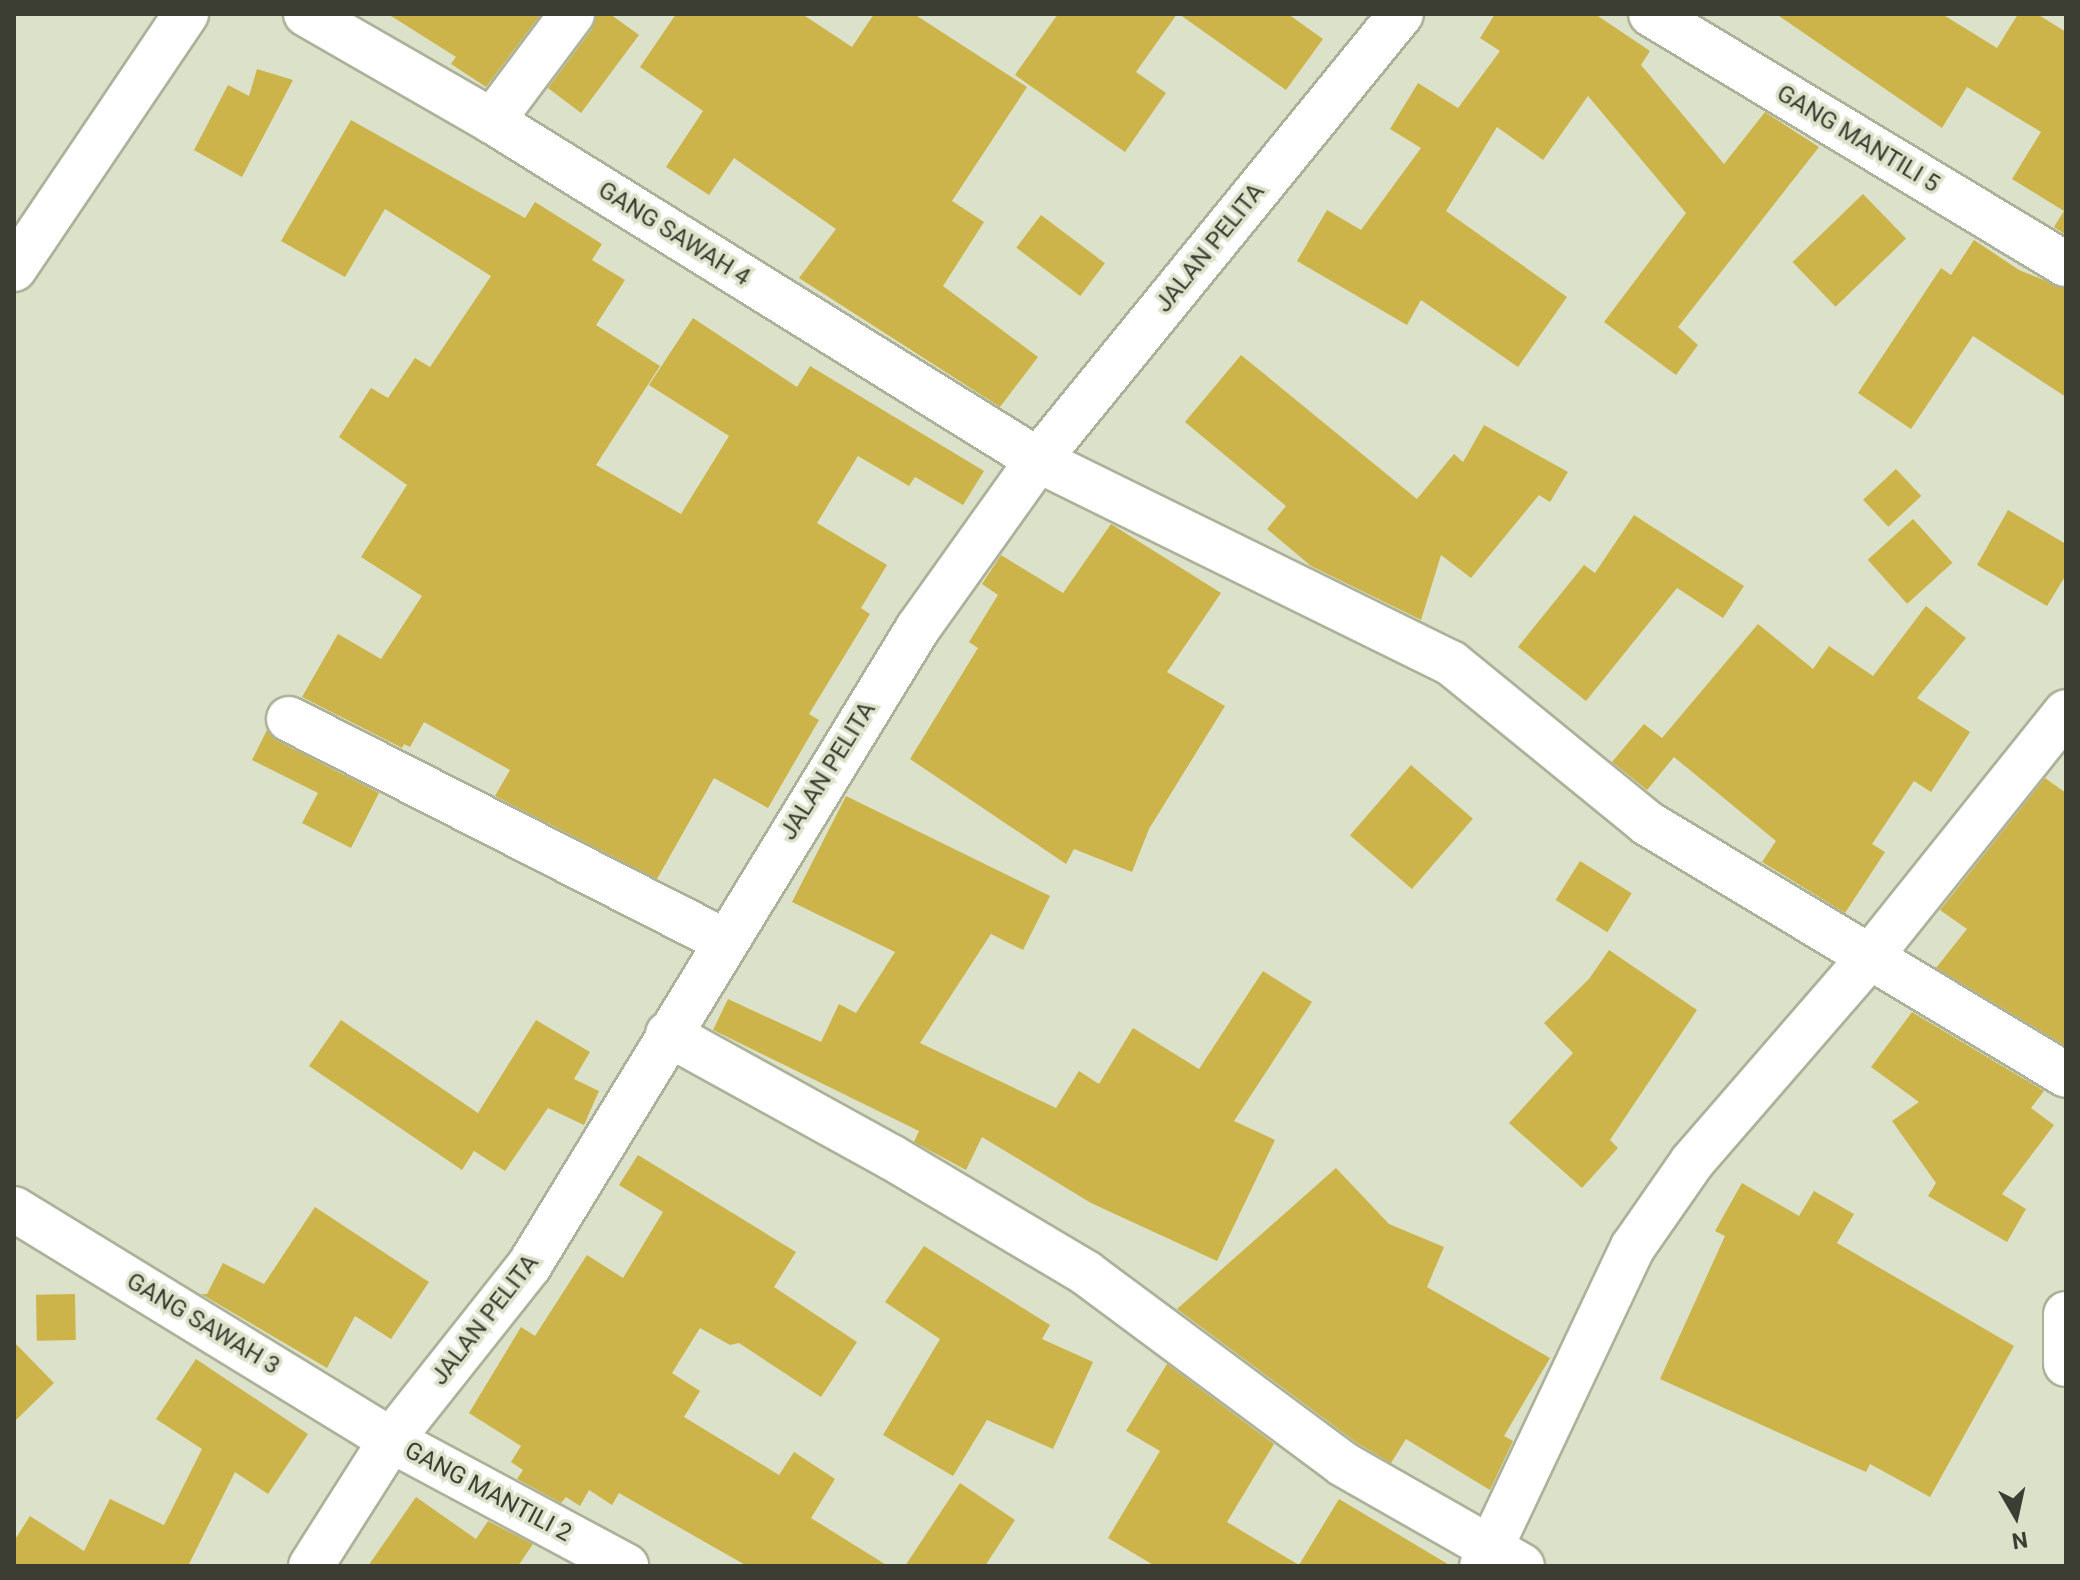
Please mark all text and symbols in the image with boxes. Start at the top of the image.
street label: GANG MANTILI 5 [1771,79,1945,199]
street label: GANG SAWAH 4 [593,176,755,292]
street label: JALAN PELITA [1149,178,1271,318]
street label: JALAN PELITA [774,697,882,845]
street label: JALAN PELITA [425,1249,545,1391]
street label: GANG SAWAH 3 [121,1267,285,1381]
street label: GANG MANTILI 2 [400,1436,576,1548]
north arrow [1976,1476,2056,1556]
text: N [2010,1527,2029,1554]

